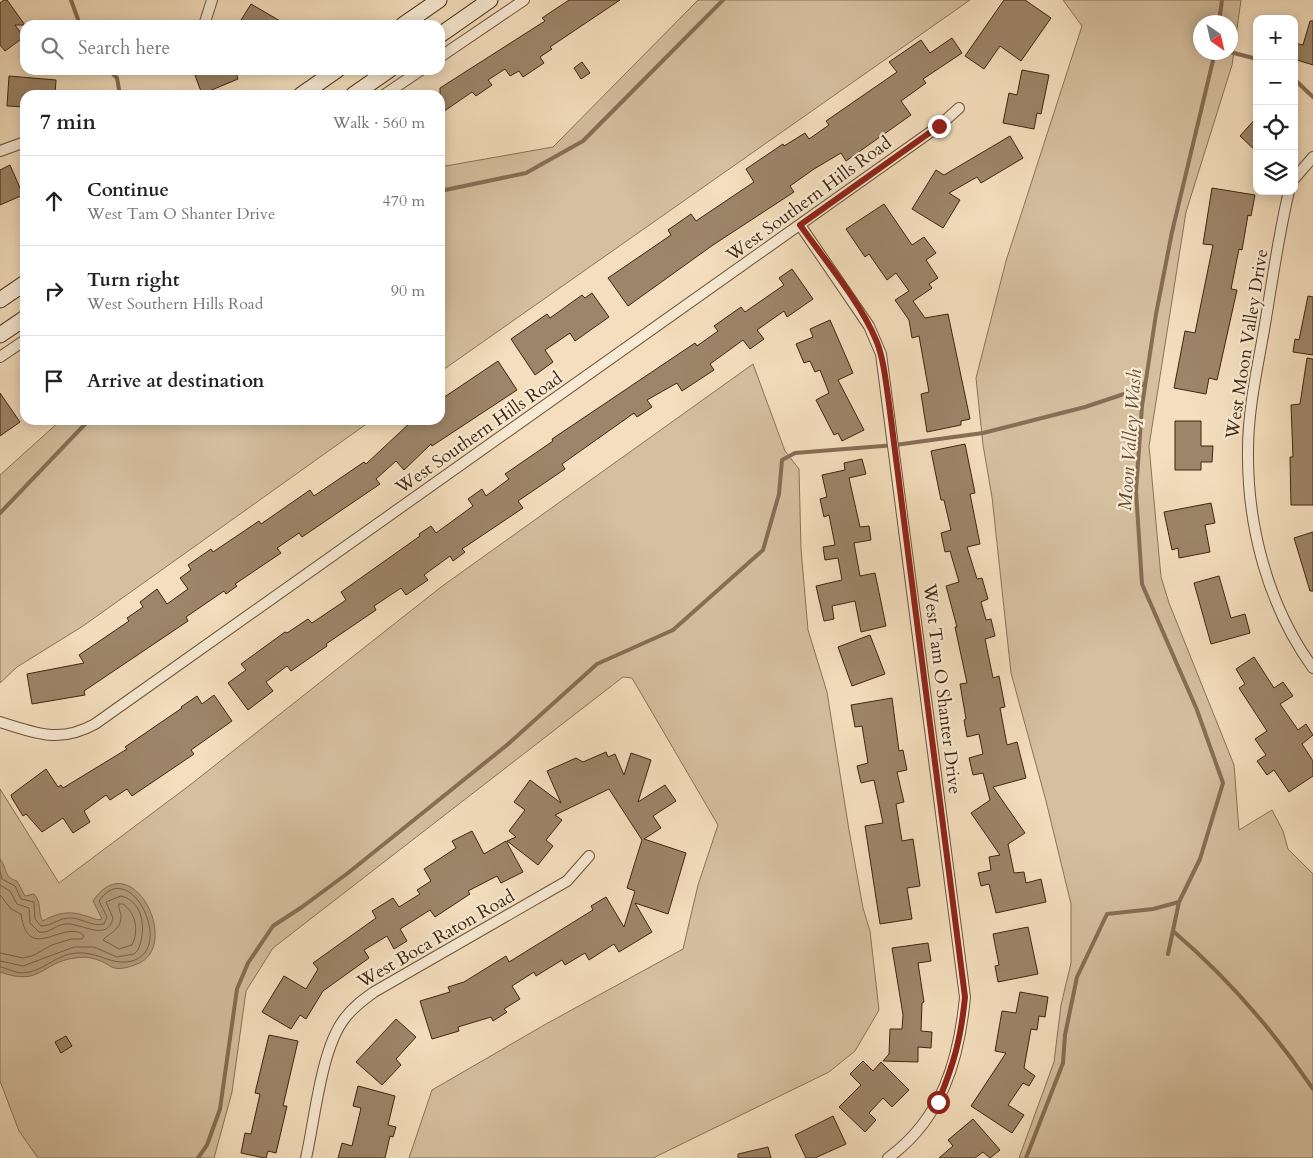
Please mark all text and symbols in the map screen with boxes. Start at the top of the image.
north arrow [1193,15,1238,60]
map controls [1253,15,1298,195]
button: + [1253,15,1298,60]
search box [20,20,445,75]
icon: search [38,34,66,62]
text: Search here [78,35,170,61]
button: − [1253,60,1298,105]
button: locate [1253,105,1298,150]
text: 7 min [40,108,96,137]
text: Walk · 560 m [333,112,425,134]
route end [928,115,951,138]
street label: West Southern Hills Road [721,130,897,268]
button: layers [1253,150,1298,195]
text: Continue [87,177,169,203]
icon: ahead [40,187,68,215]
text: 470 m [383,190,425,212]
text: West Tam O Shanter Drive [87,203,275,225]
street label: West Moon Valley Drive [1219,247,1274,442]
text: Turn right [87,267,179,293]
icon: right [40,277,68,305]
text: 90 m [391,280,425,302]
text: West Southern Hills Road [87,293,263,315]
street label: West Southern Hills Road [390,366,568,501]
icon: arrive [40,367,68,395]
text: Arrive at destination [87,368,264,394]
water label: Moon Valley Wash [1112,368,1148,512]
street label: West Tam O Shanter Drive [917,581,967,796]
street label: West Boca Raton Road [352,884,520,995]
route start [927,1091,950,1114]

